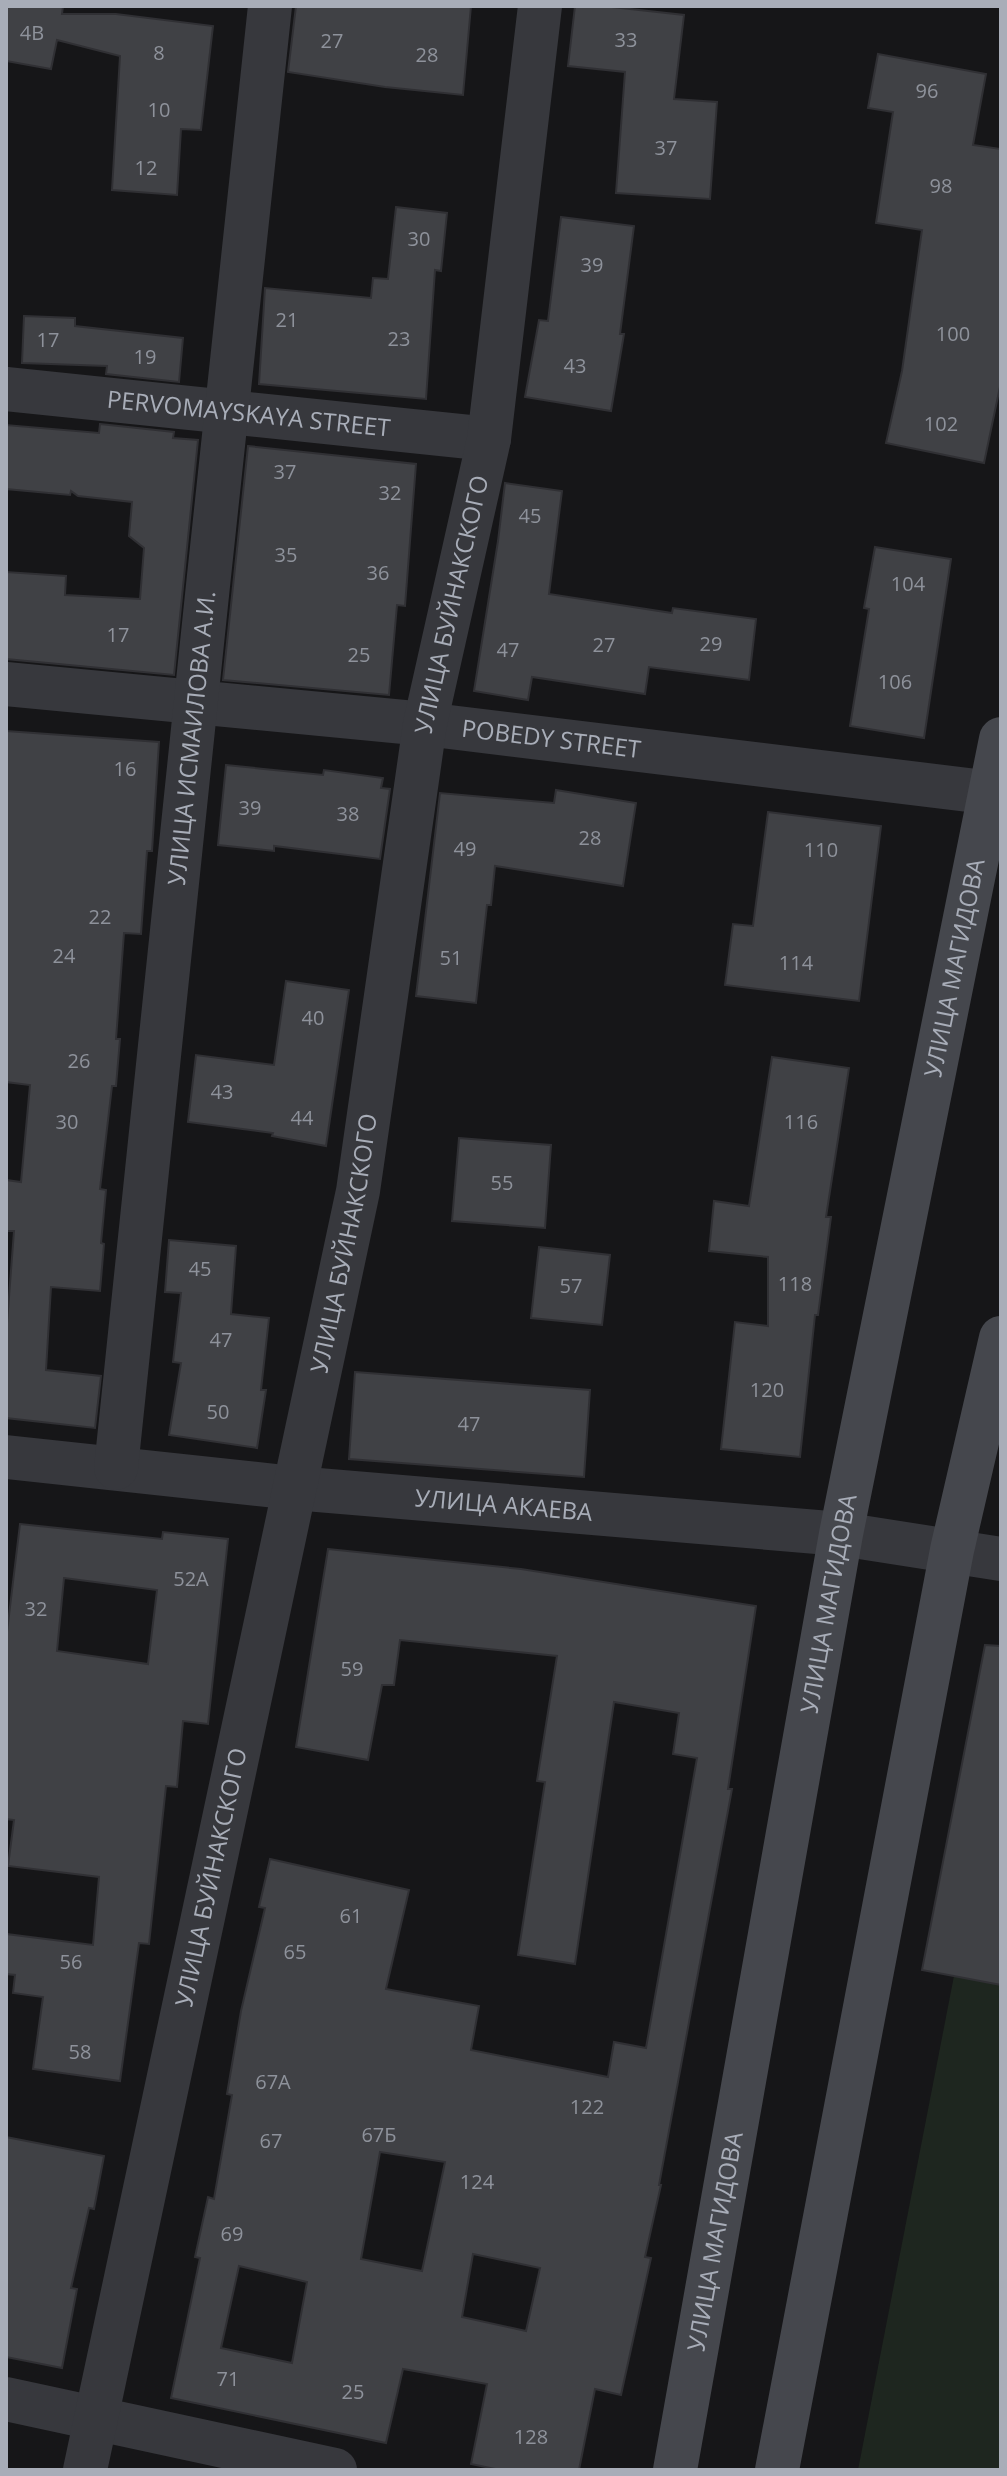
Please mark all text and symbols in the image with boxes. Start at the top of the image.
house number: 4В [20,19,44,46]
house number: 33 [615,26,637,53]
house number: 27 [321,27,343,54]
house number: 8 [153,39,165,66]
house number: 28 [416,41,438,68]
house number: 96 [916,77,938,104]
house number: 10 [148,96,170,123]
house number: 37 [655,134,677,161]
house number: 12 [135,154,157,181]
house number: 98 [930,172,952,199]
house number: 30 [408,225,430,252]
house number: 39 [581,251,603,278]
house number: 21 [276,306,298,333]
house number: 100 [936,320,970,347]
house number: 23 [388,325,410,352]
house number: 17 [37,326,59,353]
house number: 19 [134,343,156,370]
house number: 43 [564,352,586,379]
street label: PERVOMAYSKAYA STREET [106,382,392,444]
house number: 102 [924,410,958,437]
house number: 37 [274,458,296,485]
street label: УЛИЦА БУЙНАКСКОГО [406,472,495,736]
house number: 32 [379,479,401,506]
house number: 45 [519,502,541,529]
house number: 35 [275,541,297,568]
house number: 36 [367,559,389,586]
house number: 104 [891,570,926,597]
street label: УЛИЦА ИСМАИЛОВА А.И. [159,589,222,887]
house number: 17 [107,621,129,648]
house number: 29 [700,630,722,657]
house number: 27 [593,631,615,658]
house number: 47 [497,636,519,663]
house number: 25 [348,641,370,668]
house number: 106 [878,668,912,695]
street label: POBEDY STREET [460,711,643,765]
house number: 16 [114,755,136,782]
house number: 39 [239,794,261,821]
house number: 38 [337,800,359,827]
house number: 28 [579,824,601,851]
house number: 49 [454,835,476,862]
house number: 110 [804,836,838,863]
street label: УЛИЦА МАГИДОВА [915,855,992,1080]
house number: 22 [89,903,111,930]
house number: 24 [53,942,76,969]
house number: 51 [440,944,462,971]
house number: 114 [779,949,814,976]
house number: 40 [302,1004,324,1031]
house number: 26 [68,1047,90,1074]
house number: 43 [211,1078,233,1105]
house number: 44 [291,1104,314,1131]
house number: 30 [56,1108,78,1135]
house number: 116 [784,1108,818,1135]
street label: УЛИЦА БУЙНАКСКОГО [302,1111,384,1376]
house number: 55 [491,1169,513,1196]
house number: 45 [189,1255,211,1282]
house number: 118 [778,1270,812,1297]
house number: 57 [560,1272,582,1299]
house number: 47 [210,1326,232,1353]
house number: 120 [750,1376,784,1403]
house number: 50 [207,1398,229,1425]
house number: 47 [458,1410,480,1437]
street label: УЛИЦА АКАЕВА [414,1480,595,1528]
street label: УЛИЦА МАГИДОВА [792,1490,864,1716]
house number: 52А [173,1565,209,1592]
house number: 32 [25,1595,47,1622]
house number: 59 [341,1655,363,1682]
street label: УЛИЦА БУЙНАКСКОГО [166,1745,254,2010]
house number: 61 [340,1902,362,1929]
house number: 65 [284,1938,306,1965]
house number: 56 [60,1948,82,1975]
house number: 58 [69,2038,91,2065]
house number: 67А [255,2068,291,2095]
house number: 122 [570,2093,604,2120]
house number: 67Б [361,2121,397,2148]
house number: 67 [260,2127,282,2154]
street label: УЛИЦА МАГИДОВА [678,2128,750,2354]
house number: 124 [460,2168,495,2195]
house number: 69 [221,2220,243,2247]
house number: 71 [217,2365,239,2392]
house number: 25 [342,2378,364,2405]
house number: 128 [514,2423,548,2450]

